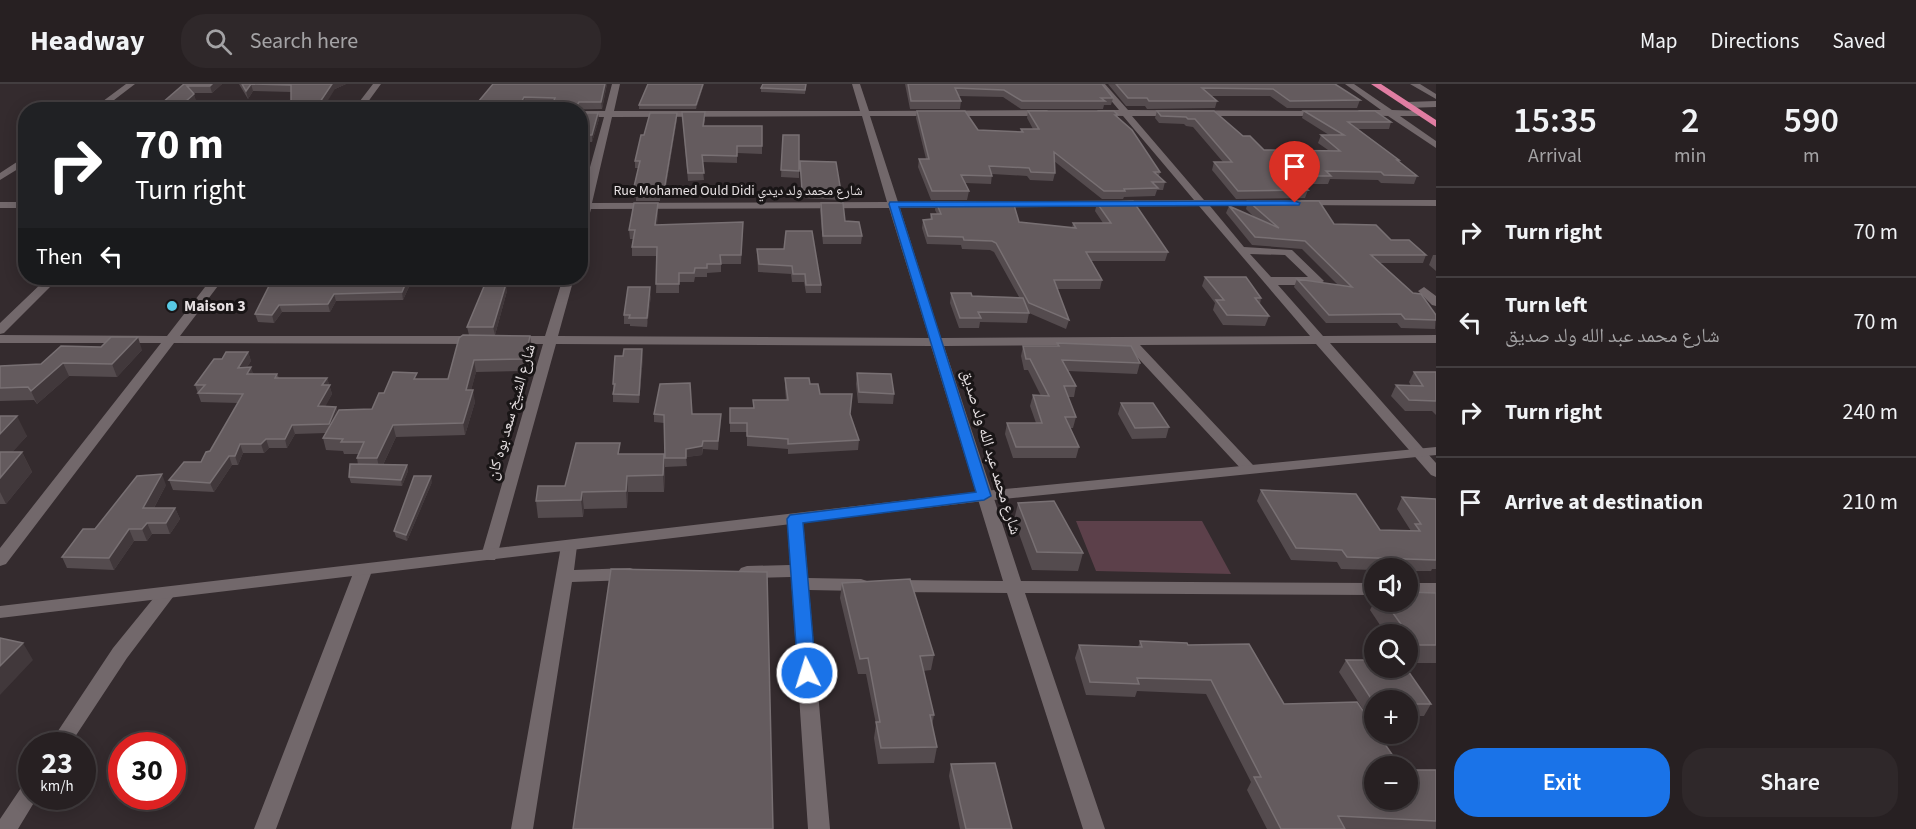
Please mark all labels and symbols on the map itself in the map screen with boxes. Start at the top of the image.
pin [1269,141,1320,203]
street label: Rue Mohamed Ould Didi شارع محمد ولد ديدي [613,181,863,202]
place label: Maison 3 [184,295,246,317]
marker: Maison 3 [165,299,179,313]
street label: شارع الشيخ سعد بوه كان [481,341,541,483]
street label: شارع محمد عبد الله ولد صديق [955,367,1027,537]
position arrow [775,641,839,705]
speed limit sign: 30 [108,732,186,810]

